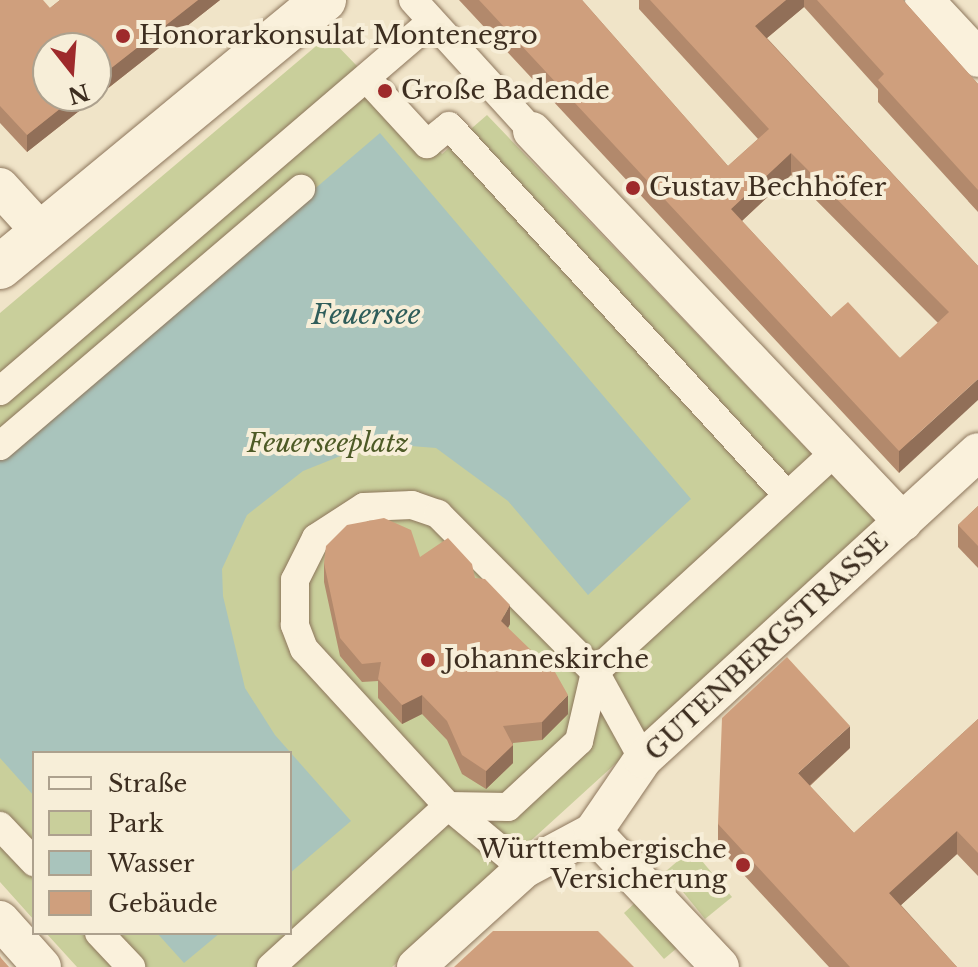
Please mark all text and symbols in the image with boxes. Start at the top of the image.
place label: Honorarkonsulat Montenegro [139,20,538,52]
marker: Honorarkonsulat Montenegro [114,27,132,45]
north arrow [32,32,112,112]
place label: Große Badende [401,75,610,107]
text: N [65,78,92,109]
marker: Große Badende [376,82,394,100]
place label: Gustav Bechhöfer [649,172,887,204]
marker: Gustav Bechhöfer [624,179,642,197]
water label: Feuersee [312,298,420,332]
park label: Feuerseeplatz [247,428,409,460]
street label: GUTENBERGSTRASSE [639,526,895,768]
place label: Johanneskirche [444,644,649,676]
marker: Johanneskirche [419,651,437,669]
legend [32,751,292,935]
text: Straße [108,769,187,798]
text: Park [108,809,164,838]
place label: Württembergische Versicherung [478,834,727,896]
text: Wasser [108,849,194,878]
marker: Württembergische Versicherung [734,856,752,874]
text: Gebäude [108,889,218,918]

